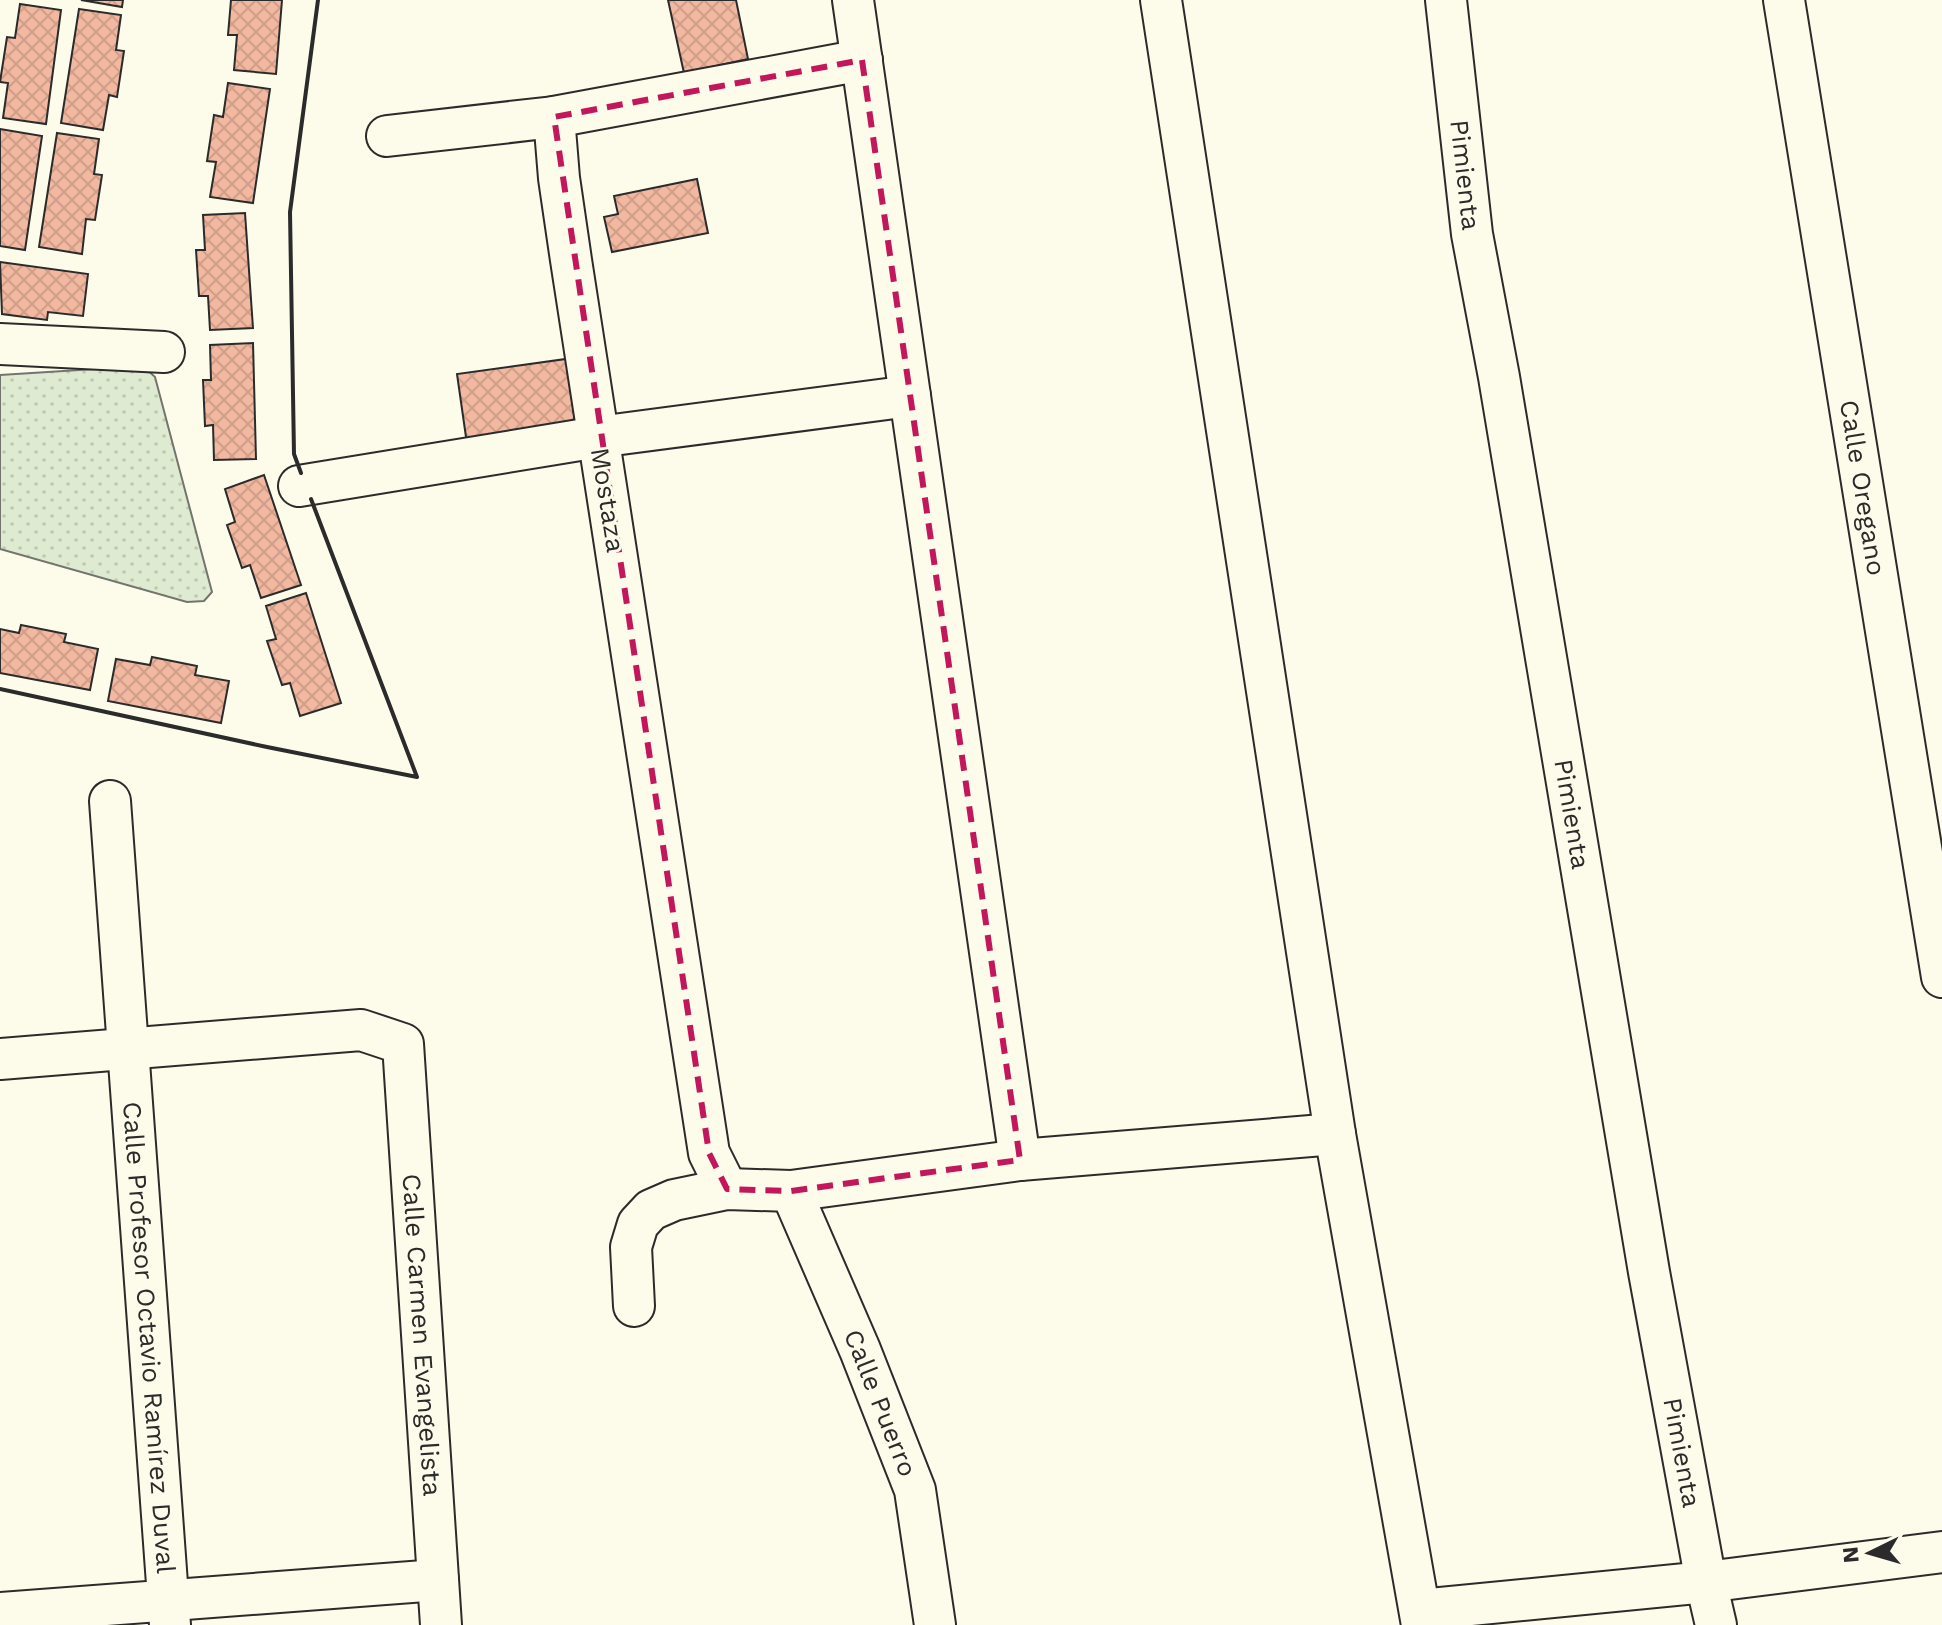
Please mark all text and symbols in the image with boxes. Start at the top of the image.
street label: Pimienta [1444,118,1487,232]
street label: Calle Oregano [1834,398,1892,578]
street label: Mostaza [585,446,631,555]
street label: Pimienta [1548,757,1596,871]
street label: Calle Profesor Octavio Ramírez Duval [117,1100,181,1575]
street label: Calle Carmen Evangelista [397,1173,448,1497]
street label: Calle Puerro [838,1325,923,1481]
street label: Pimienta [1657,1395,1707,1510]
north arrow [1830,1513,1910,1593]
text: N [1837,1545,1864,1564]

